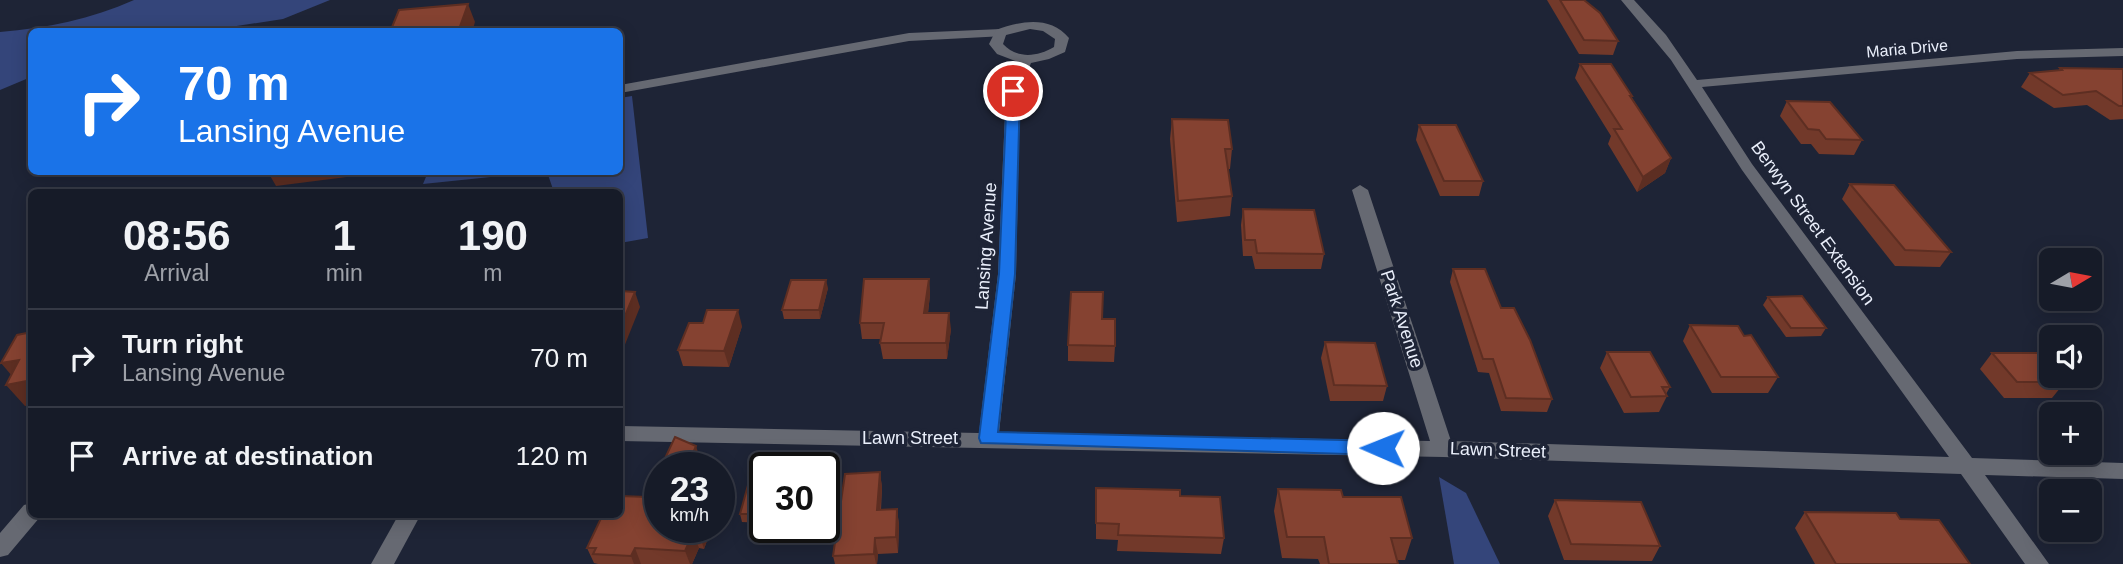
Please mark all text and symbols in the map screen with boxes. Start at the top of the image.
street label: Maria Drive [1866,36,1949,61]
icon: right [63,56,154,147]
text: 70 m [178,56,290,110]
pin [983,61,1043,121]
icon: arrive [994,72,1032,110]
text: Lansing Avenue [178,113,405,149]
street label: Berwyn Street Extension [1747,137,1879,309]
street label: Lansing Avenue [972,182,1000,310]
text: 08:56 [123,212,231,259]
text: 1 [332,212,356,259]
text: 190 [458,212,528,259]
north arrow [2039,248,2102,312]
map controls [2039,248,2102,542]
text: Arrival [144,260,209,286]
text: min [326,260,363,286]
text: m [483,260,502,286]
street label: Park Avenue [1377,268,1427,370]
button: sound [2039,325,2102,388]
text: Turn right [122,329,243,359]
icon: right [63,339,101,377]
text: 70 m [530,343,588,373]
text: Lansing Avenue [122,360,285,386]
button: + [2039,402,2102,465]
position arrow [1346,411,1420,485]
street label: Lawn Street [862,428,958,448]
icon: arrive [63,437,101,475]
street label: Lawn Street [1450,438,1546,462]
text: Arrive at destination [122,441,373,471]
text: 120 m [516,441,588,471]
speed limit sign: 30 [749,452,840,543]
text: 23 [670,469,709,508]
button: − [2039,479,2102,542]
text: km/h [670,505,709,525]

